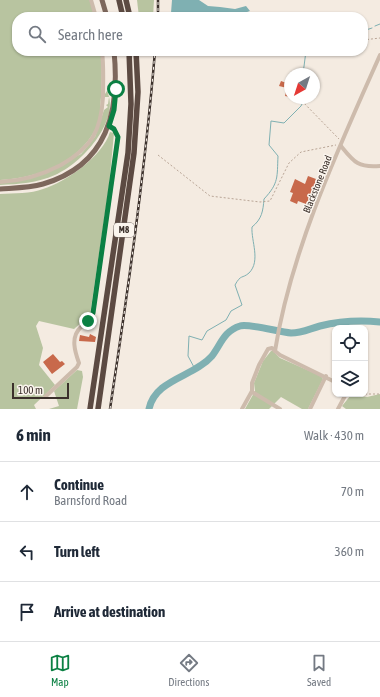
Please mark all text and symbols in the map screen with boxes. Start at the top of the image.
search box [12,12,368,56]
icon: search [26,23,48,45]
text: Search here [58,26,123,43]
north arrow [284,68,320,104]
route start [107,80,125,98]
street label: Blackstone Road [301,154,334,215]
road number: M8 [114,223,134,237]
route end [79,312,97,330]
map controls [332,325,368,397]
button: locate [332,325,368,361]
button: layers [332,361,368,397]
scale bar [12,381,69,400]
text: 100 m [18,384,43,396]
text: 6 min [16,425,51,445]
text: Walk · 430 m [304,428,364,443]
text: Continue [54,476,104,493]
icon: ahead [16,481,38,503]
text: 70 m [341,484,364,499]
text: Barnsford Road [54,493,127,508]
icon: left [16,541,38,563]
text: Turn left [54,543,100,560]
text: 360 m [335,544,364,559]
icon: arrive [16,601,38,623]
text: Arrive at destination [54,603,165,620]
tab: Map [49,652,71,688]
tab: Directions [168,652,209,688]
tab: Saved [307,652,331,688]

